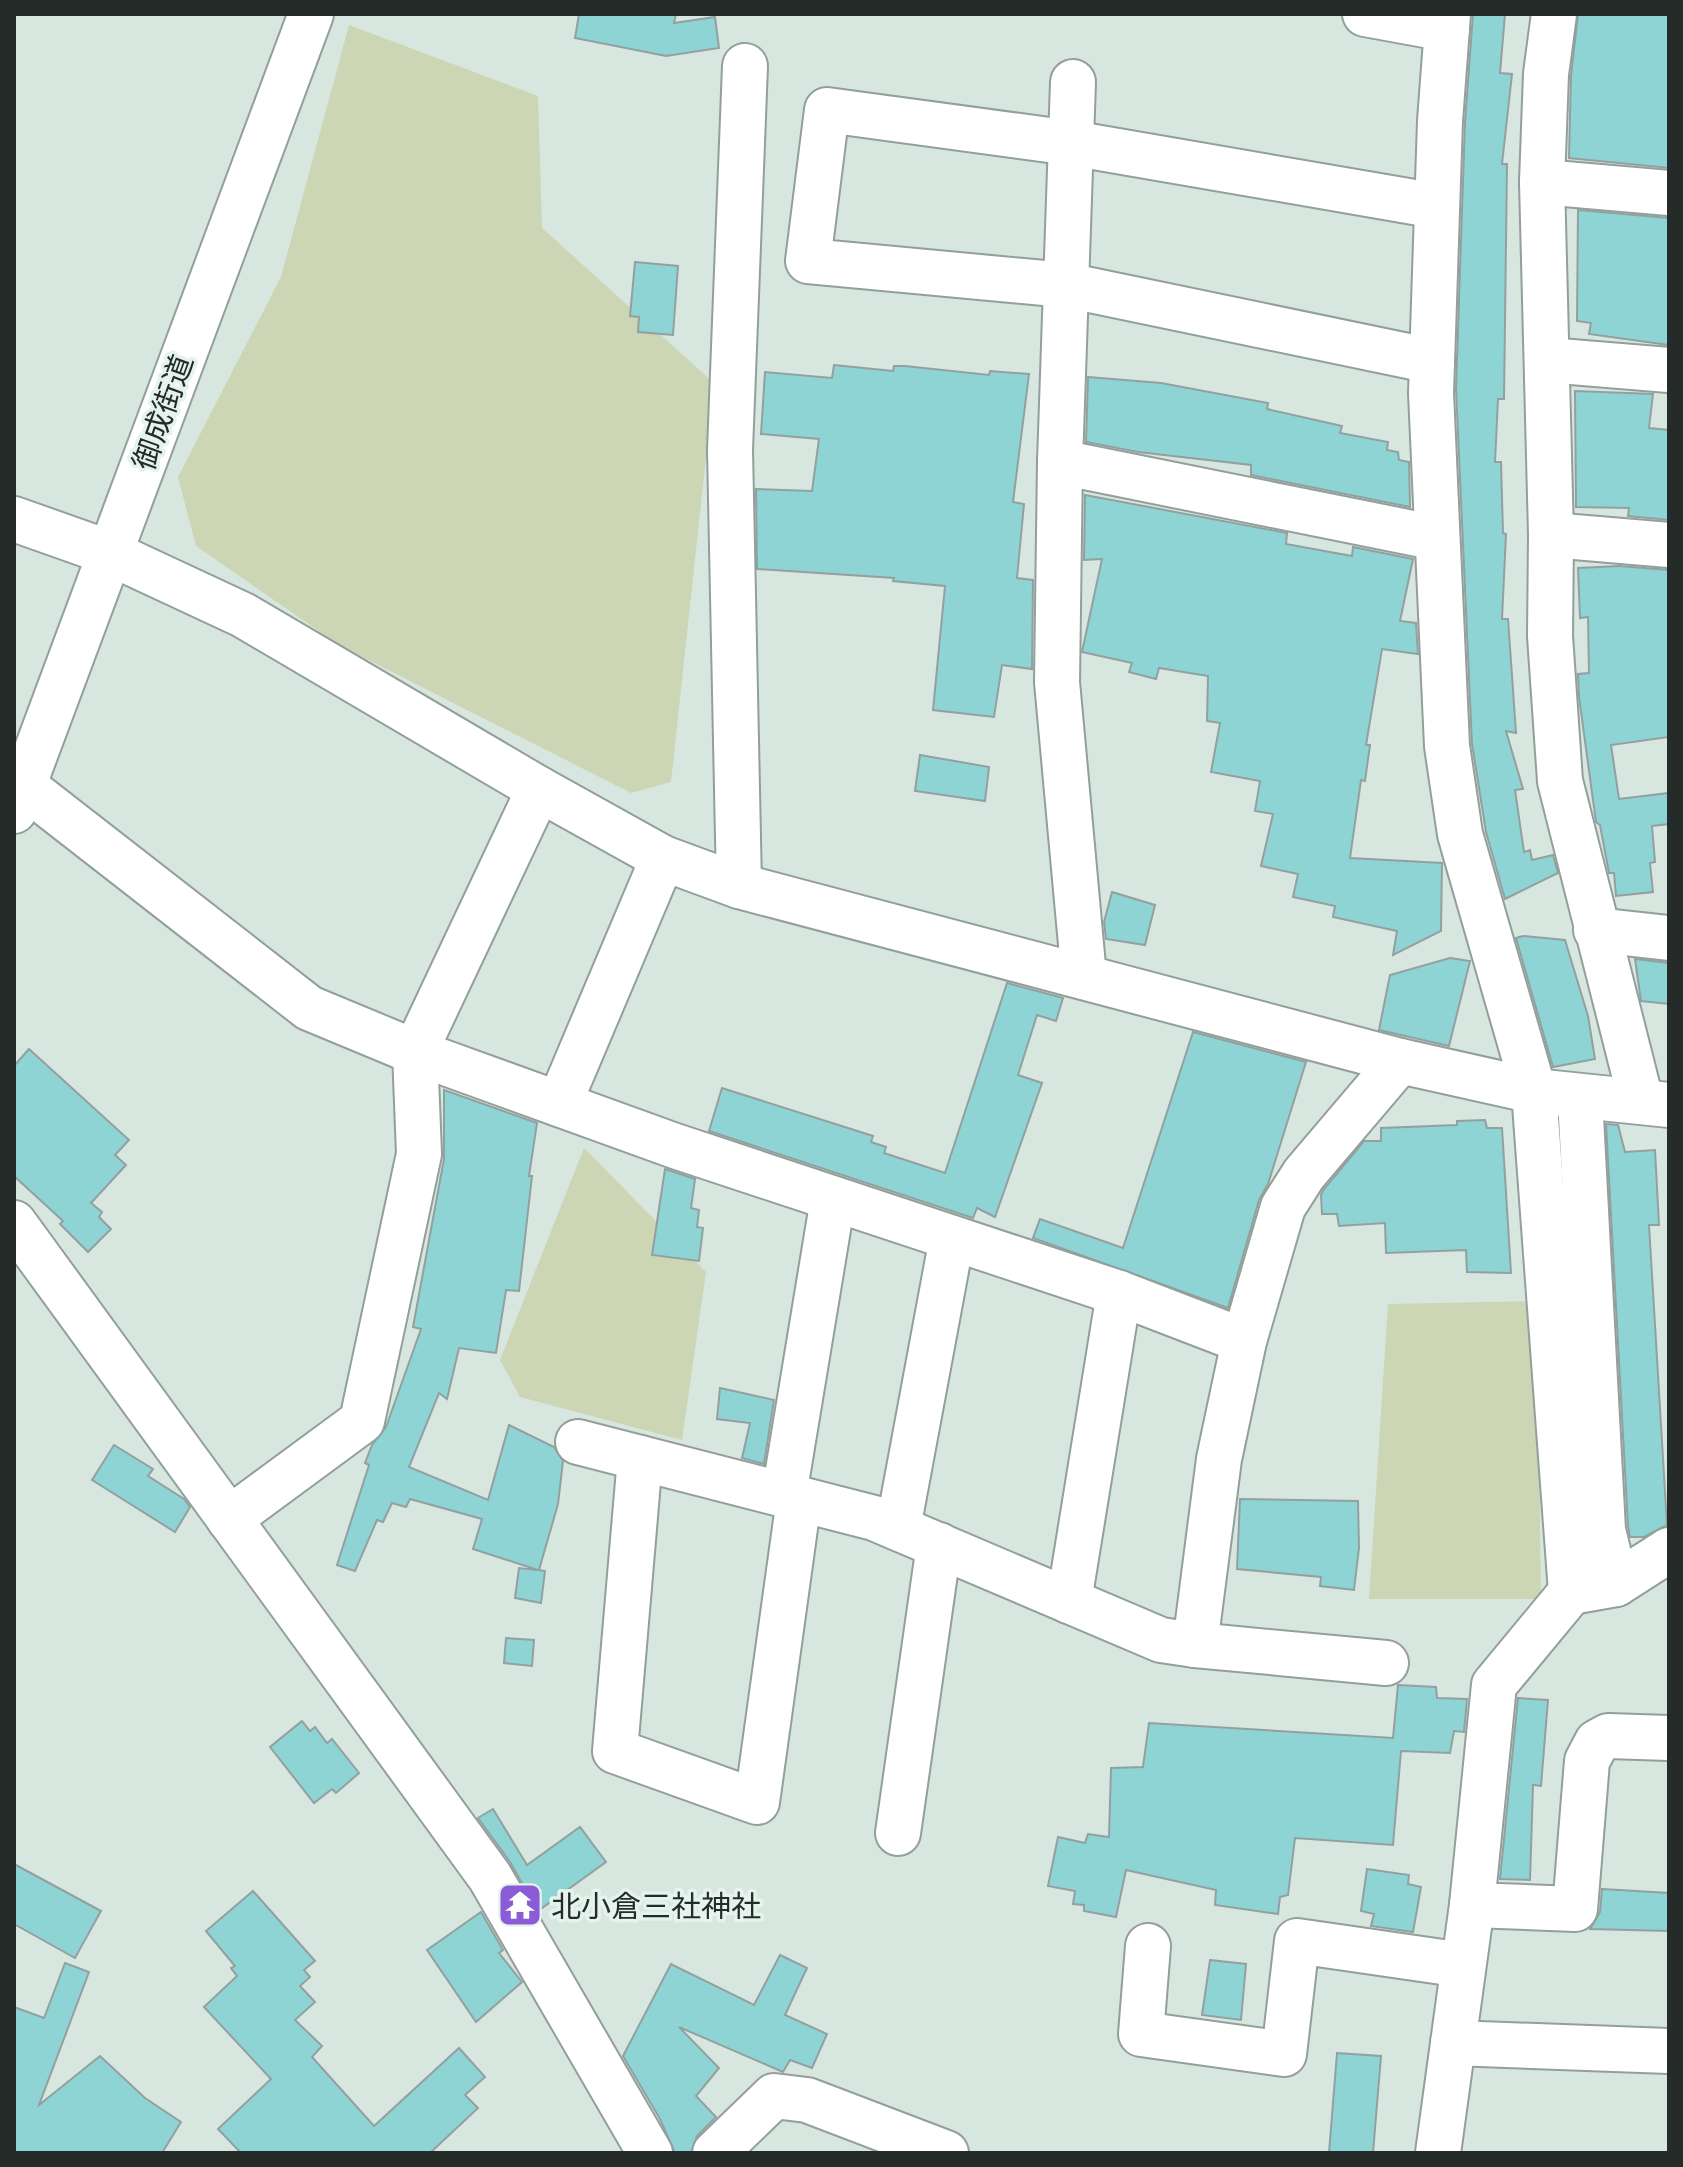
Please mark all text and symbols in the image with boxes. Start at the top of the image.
street label: 御成街道 [123,349,201,475]
temple icon: 北小倉三社神社 [496,1881,544,1929]
place label: 北小倉三社神社 [551,1886,761,1925]

